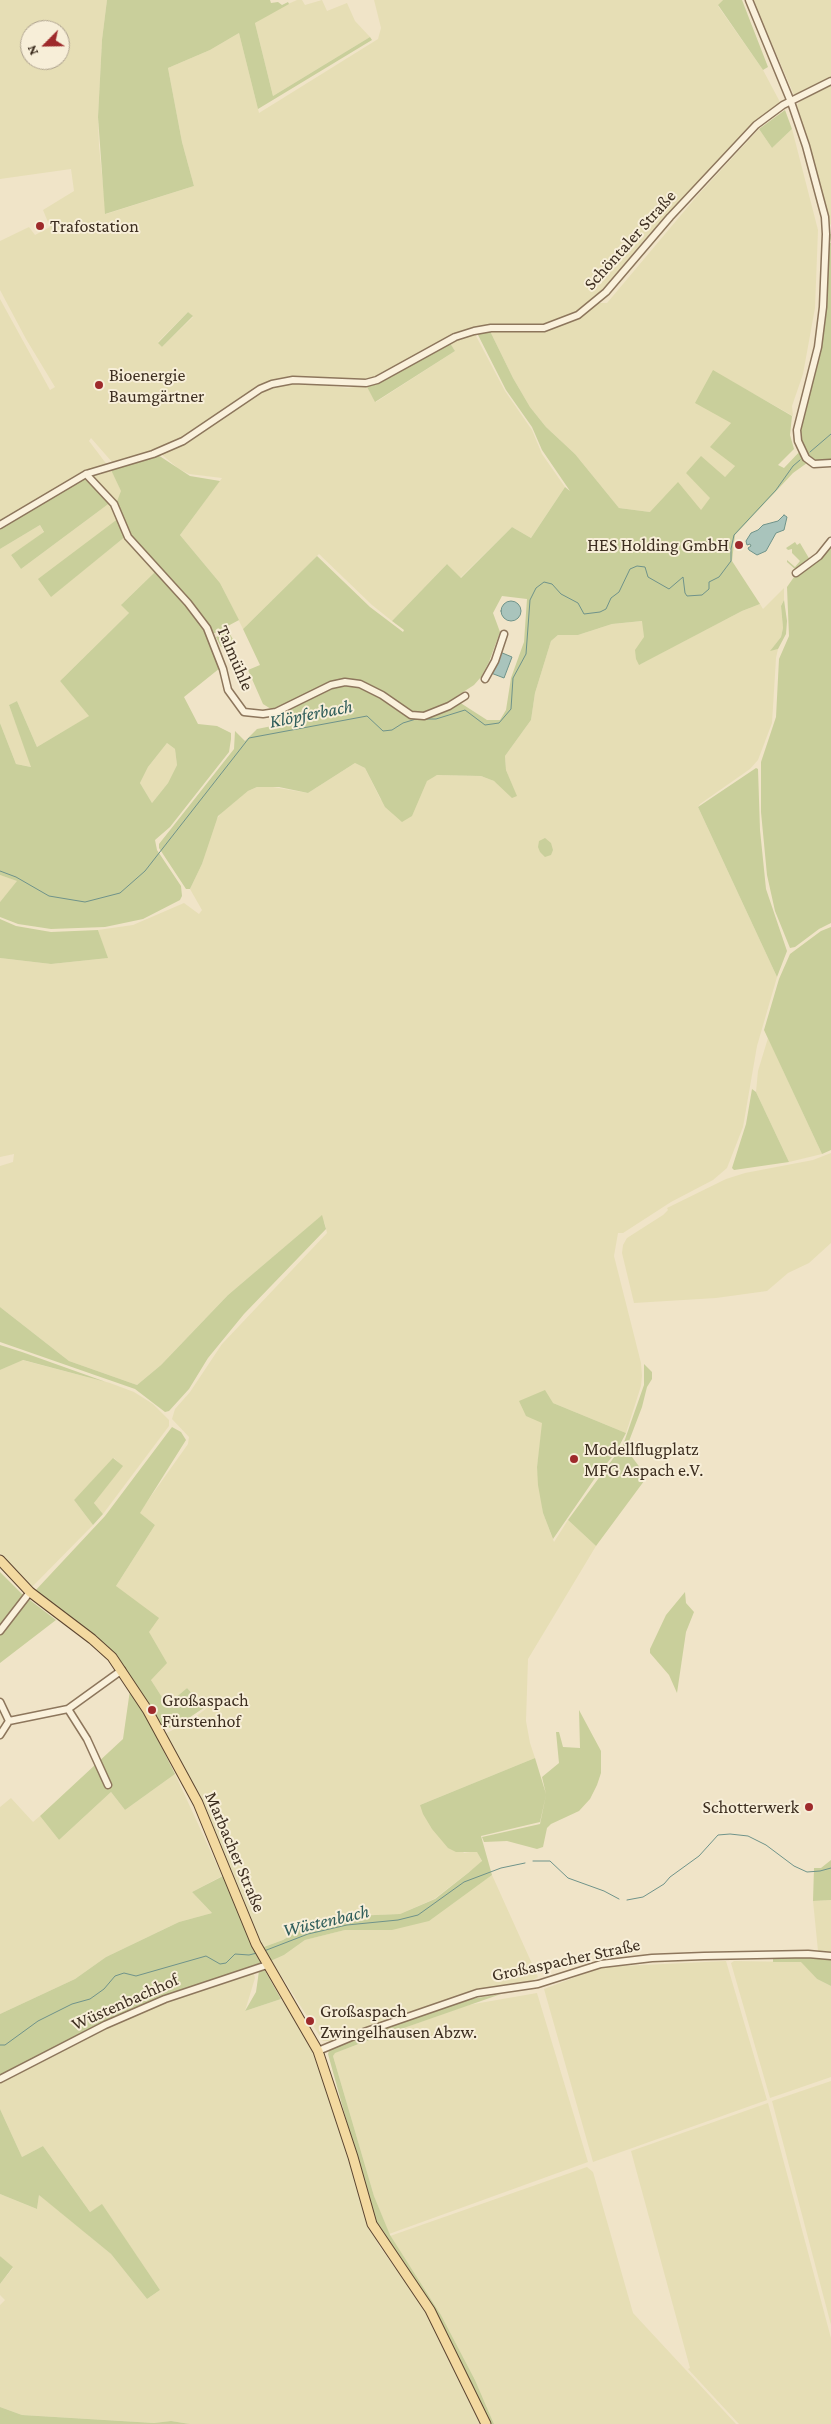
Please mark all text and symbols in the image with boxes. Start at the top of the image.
north arrow [20,20,70,70]
text: N [23,43,41,58]
street label: Schöntaler Straße [579,185,681,295]
place label: Trafostation [50,215,139,237]
marker: Trafostation [34,220,46,232]
place label: Bioenergie Baumgärtner [109,364,204,406]
marker: Bioenergie Baumgärtner [93,379,105,391]
place label: HES Holding GmbH [587,534,729,556]
marker: HES Holding GmbH [733,539,745,551]
street label: Talmühle [212,622,258,694]
water label: Klöpferbach [267,695,355,733]
place label: Modellflugplatz MFG Aspach e.V. [584,1438,703,1480]
marker: Modellflugplatz MFG Aspach e.V. [568,1453,580,1465]
place label: Großaspach Fürstenhof [162,1689,249,1732]
marker: Großaspach Fürstenhof [146,1704,158,1716]
street label: Marbacher Straße [200,1789,270,1915]
place label: Schotterwerk [703,1796,799,1818]
marker: Schotterwerk [803,1801,815,1813]
water label: Wüstenbach [281,1900,371,1942]
street label: Großaspacher Straße [490,1934,642,1986]
street label: Wüstenbachhof [68,1969,182,2035]
place label: Großaspach Zwingelhausen Abzw. [320,2000,477,2042]
marker: Großaspach Zwingelhausen Abzw. [304,2015,316,2027]

